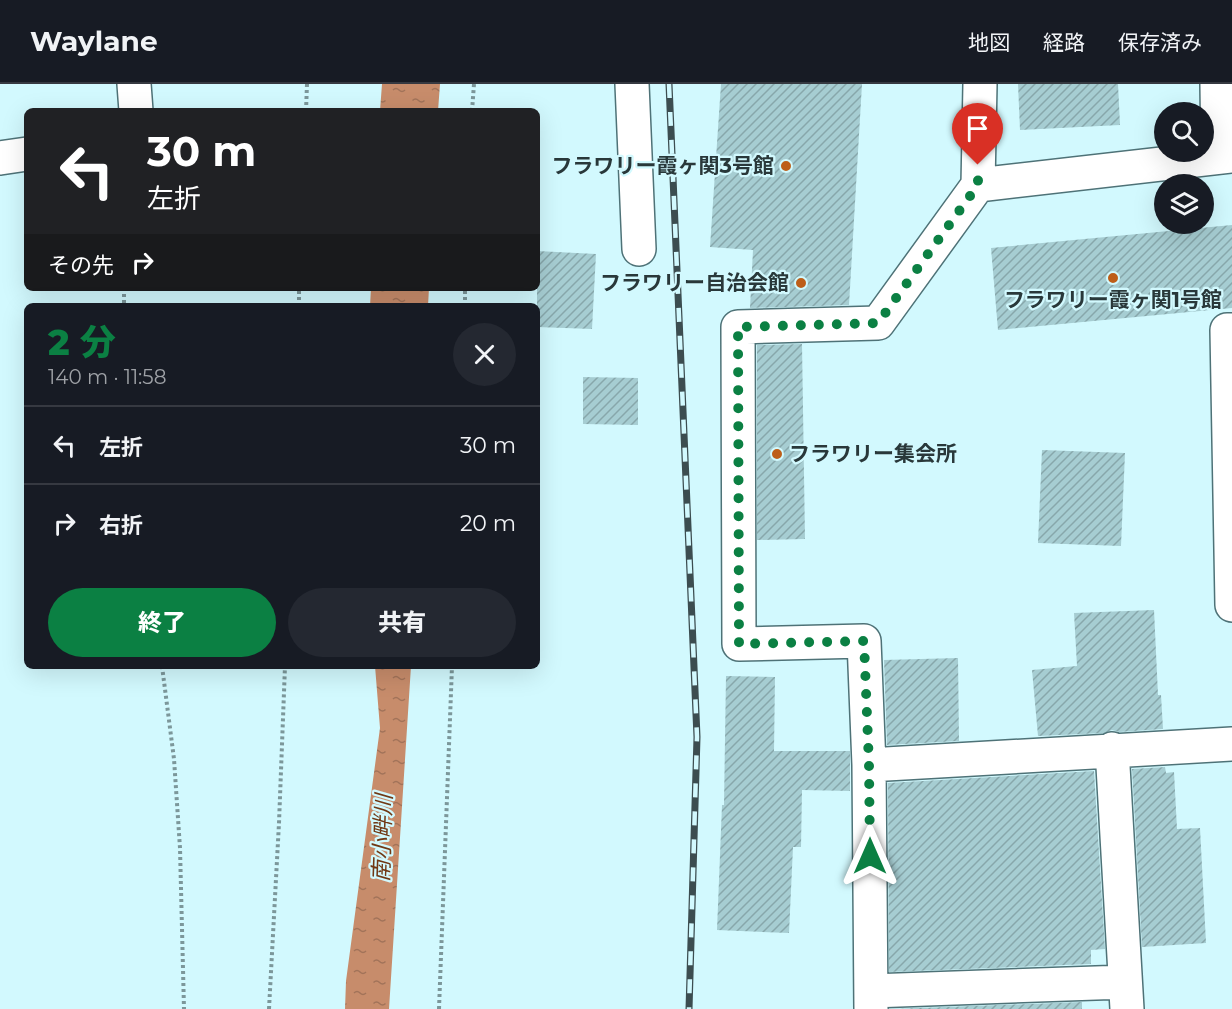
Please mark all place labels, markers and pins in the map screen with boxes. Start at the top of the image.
pin [952,103,1003,165]
place label: フラワリー霞ヶ関3号館 [552,153,774,178]
marker: フラワリー霞ヶ関3号館 [779,159,793,173]
place label: フラワリー自治会館 [600,270,789,295]
marker: フラワリー霞ヶ関1号館 [1106,271,1120,285]
marker: フラワリー自治会館 [794,276,808,290]
place label: フラワリー霞ヶ関1号館 [1004,287,1222,312]
place label: フラワリー集会所 [789,441,957,466]
marker: フラワリー集会所 [770,447,784,461]

